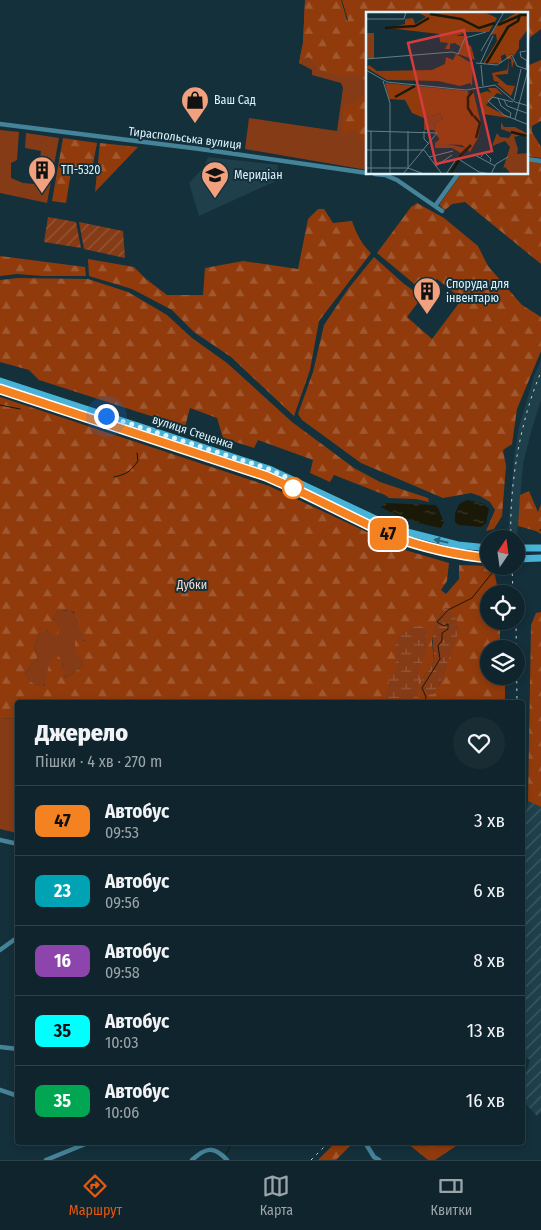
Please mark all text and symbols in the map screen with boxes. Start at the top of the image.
inset map [366,12,528,175]
shop icon: Ваш Сад [180,85,210,124]
place label: Ваш Сад [214,93,256,107]
street label: Тираспольська вулиця [128,124,242,152]
building icon: ТП-5320 [27,155,57,194]
school or university icon: Меридіан [200,160,230,199]
place label: ТП-5320 [61,163,100,177]
place label: Меридіан [234,168,283,182]
building icon: Споруда для інвентарю [412,276,442,315]
place label: Споруда для інвентарю [446,277,509,305]
your location [94,404,119,429]
street label: вулиця Стеценка [151,412,236,452]
unlabelled marker [282,477,304,499]
line badge: 47 [366,518,410,550]
text: 47 [380,523,396,545]
north arrow [480,530,525,575]
map controls [480,530,525,685]
one-way arrow [433,537,448,545]
park label: Дубки [176,578,207,592]
button: locate [480,585,525,630]
button: layers [480,640,525,685]
button: heart [453,717,505,769]
text: Джерело [35,719,128,747]
text: Пішки · 4 хв · 270 m [35,752,162,771]
text: Автобус [105,800,169,823]
text: 3 хв [474,809,505,832]
text: 47 [54,810,71,832]
text: 09:53 [105,823,139,842]
text: Автобус [105,870,169,893]
text: 6 хв [473,879,505,902]
text: 23 [54,880,71,902]
text: 09:56 [105,893,140,912]
text: Автобус [105,940,169,963]
text: 8 хв [473,949,505,972]
text: 16 [54,950,71,972]
text: 09:58 [105,963,140,982]
text: Автобус [105,1010,169,1033]
text: 13 хв [467,1019,505,1042]
text: 35 [54,1020,71,1042]
text: 10:03 [105,1033,138,1052]
text: Автобус [105,1080,169,1103]
text: 16 хв [466,1089,505,1112]
text: 35 [54,1090,71,1112]
text: 10:06 [105,1103,139,1122]
tab: Маршрут [69,1172,122,1219]
tab: Карта [260,1172,293,1219]
tab: Квитки [430,1172,472,1219]

